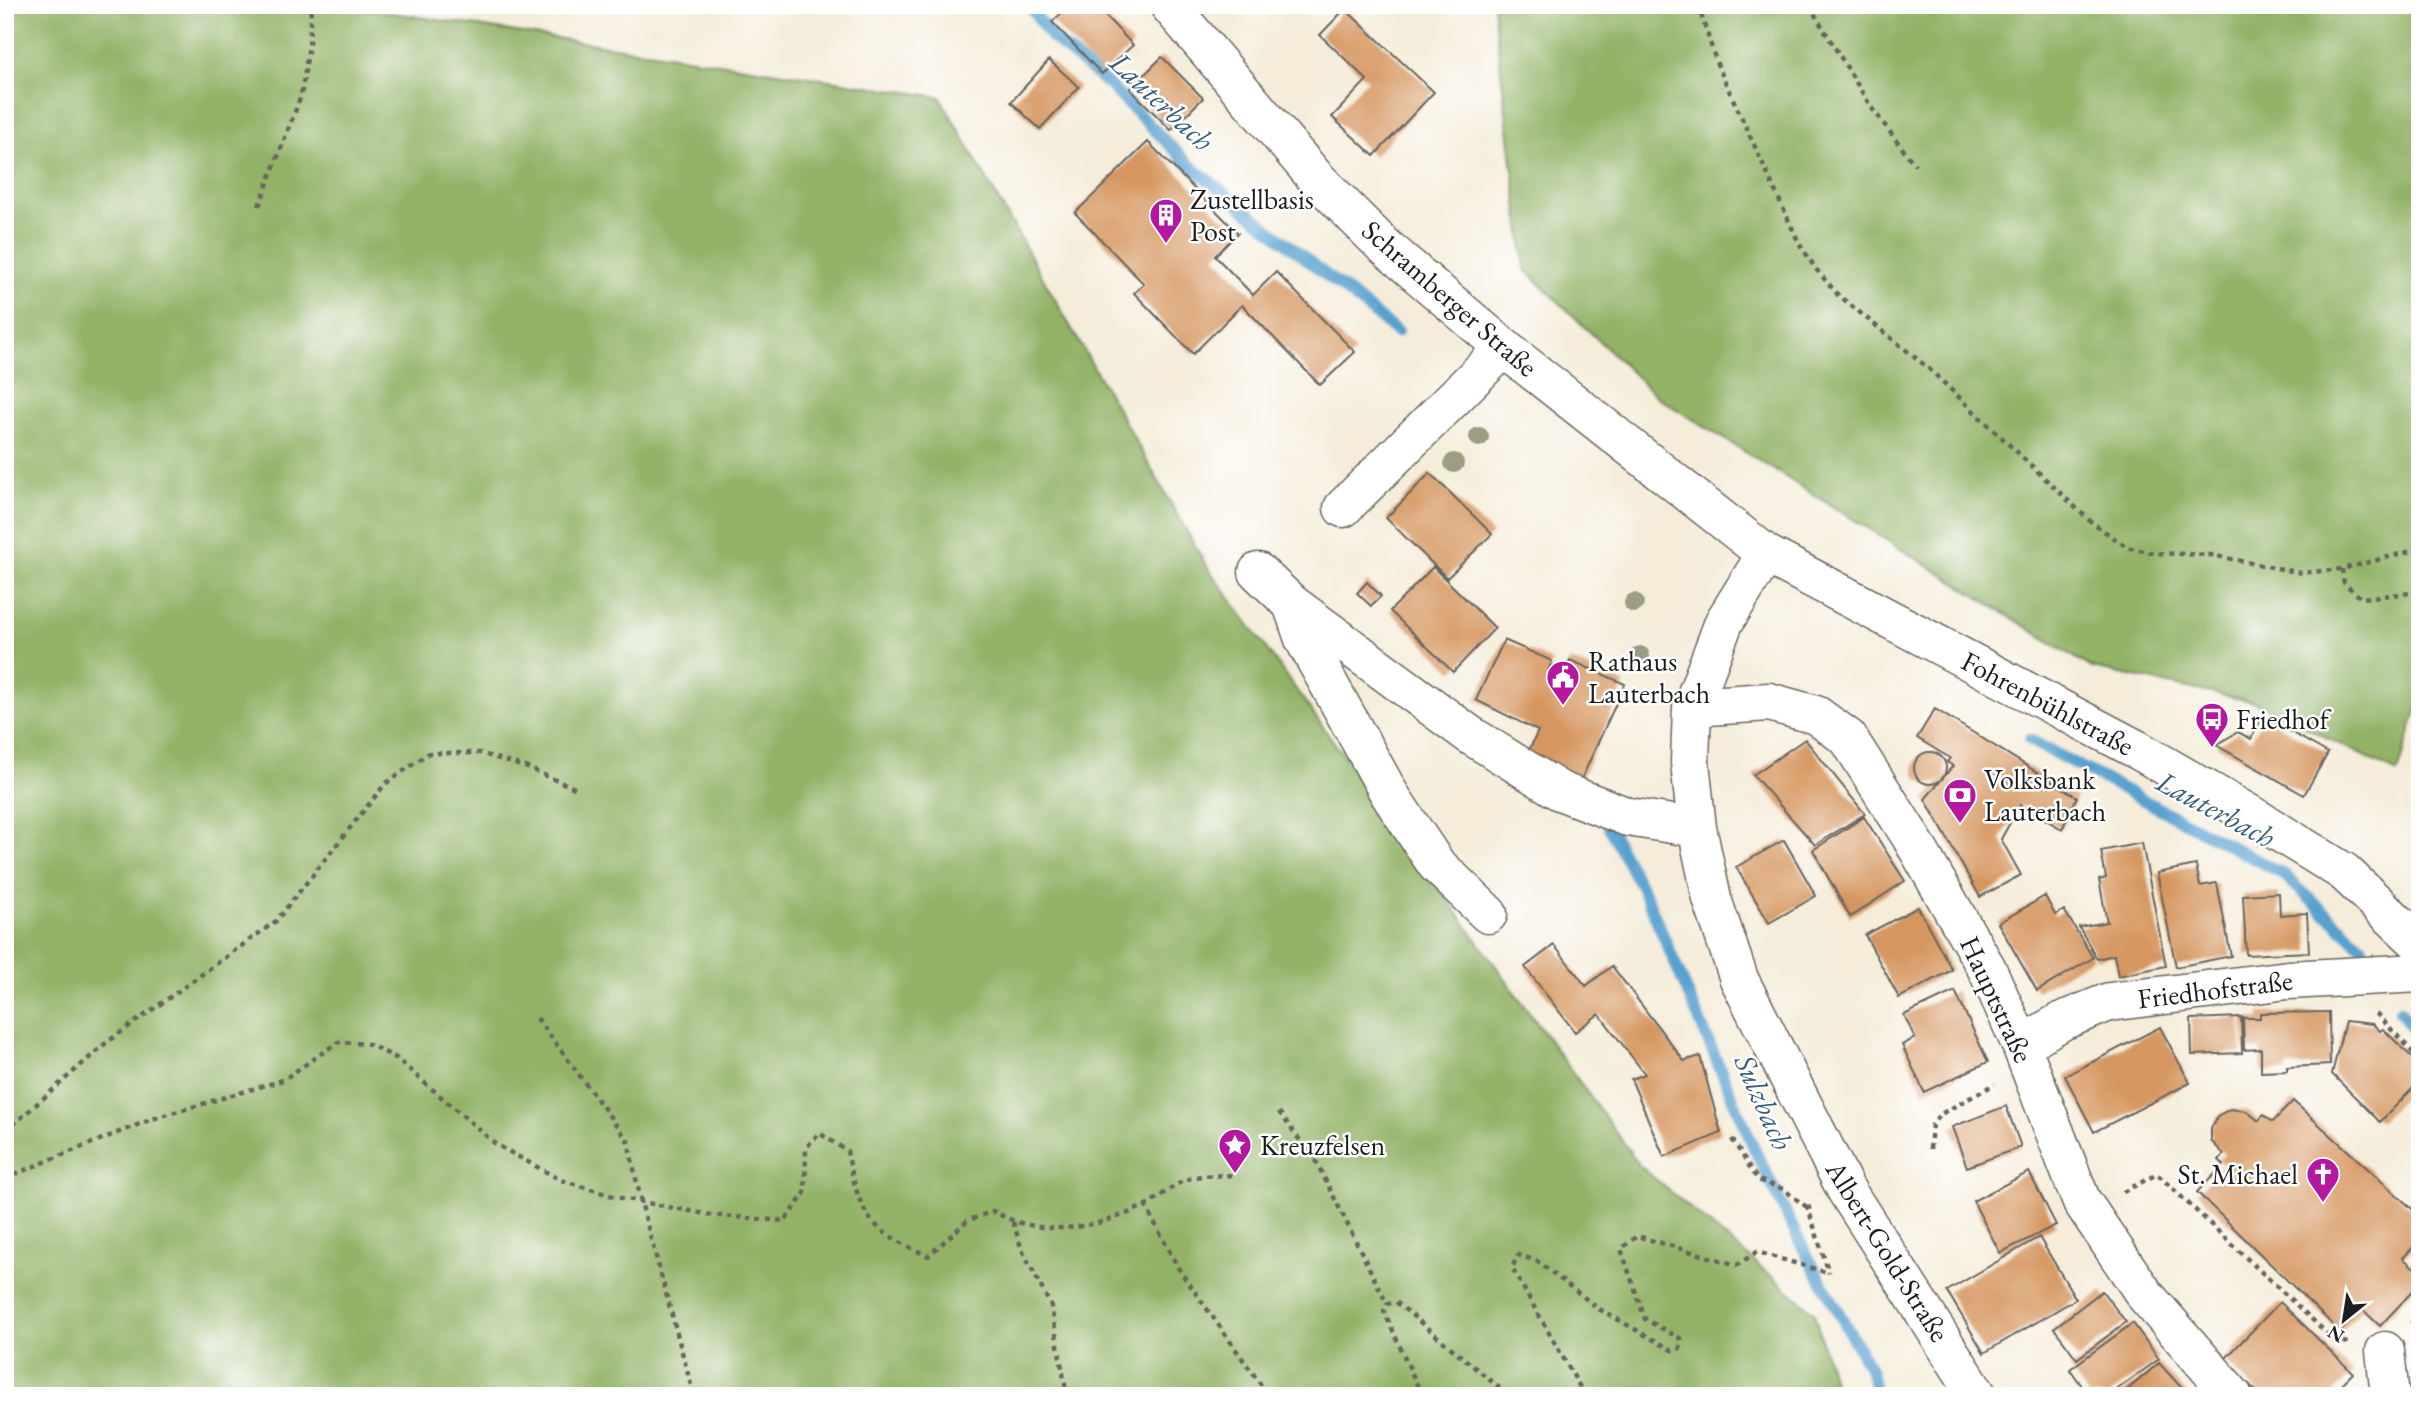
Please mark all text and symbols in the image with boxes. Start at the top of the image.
water label: Lauterbach [1101,42,1223,160]
place label: Zustellbasis Post [1190,181,1314,249]
building icon: Zustellbasis Post [1147,196,1185,245]
street label: Schramberger Straße [1355,212,1545,384]
street label: Fohrenbühlstraße [1956,642,2140,764]
place label: Rathaus Lauterbach [1588,643,1710,711]
public building icon: Rathaus Lauterbach [1544,658,1582,707]
bus stop icon: Friedhof [2193,700,2231,749]
place label: Friedhof [2236,701,2332,737]
place label: Volksbank Lauterbach [1984,761,2106,829]
water label: Lauterbach [2149,761,2282,857]
bank icon: Volksbank Lauterbach [1941,776,1979,825]
street label: Hauptstraße [1952,930,2042,1068]
street label: Friedhofstraße [2135,962,2295,1016]
water label: Sulzbach [1725,1047,1802,1156]
place icon: Kreuzfelsen [1216,1126,1254,1175]
place label: Kreuzfelsen [1260,1127,1385,1163]
street label: Albert-Gold-Straße [1817,1153,1958,1348]
church icon: St. Michael [2304,1155,2342,1204]
place label: St. Michael [2177,1156,2298,1192]
north arrow [2310,1286,2380,1356]
text: N [2322,1319,2349,1349]

